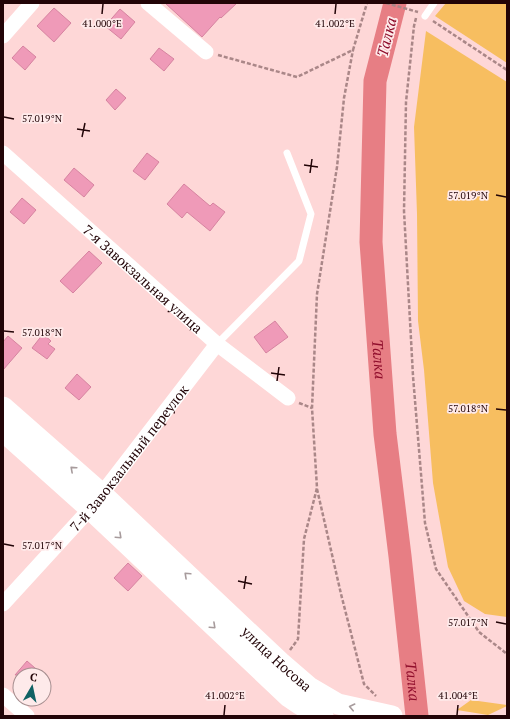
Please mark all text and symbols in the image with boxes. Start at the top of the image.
water label: Талка [371,15,401,59]
text: 41.000°E [82,17,122,30]
text: 41.002°E [315,17,355,30]
text: 57.019°N [22,112,63,125]
text: 57.019°N [448,189,489,202]
street label: 7-я Завокзальная улица [79,220,207,337]
text: 57.018°N [22,326,63,339]
water label: Талка [368,338,391,380]
street label: 7-й Завокзальный переулок [65,380,192,535]
text: 57.018°N [448,402,489,415]
one-way arrow [70,466,77,473]
one-way arrow [114,531,122,539]
text: 57.017°N [22,539,63,552]
one-way arrow [185,573,192,580]
text: 57.017°N [448,616,489,629]
one-way arrow [208,621,216,628]
street label: улица Носова [237,621,316,695]
water label: Талка [401,660,425,702]
north arrow [12,667,52,707]
text: С [29,670,38,685]
text: 41.002°E [205,689,245,702]
text: 41.004°E [438,689,478,702]
one-way arrow [349,704,356,712]

